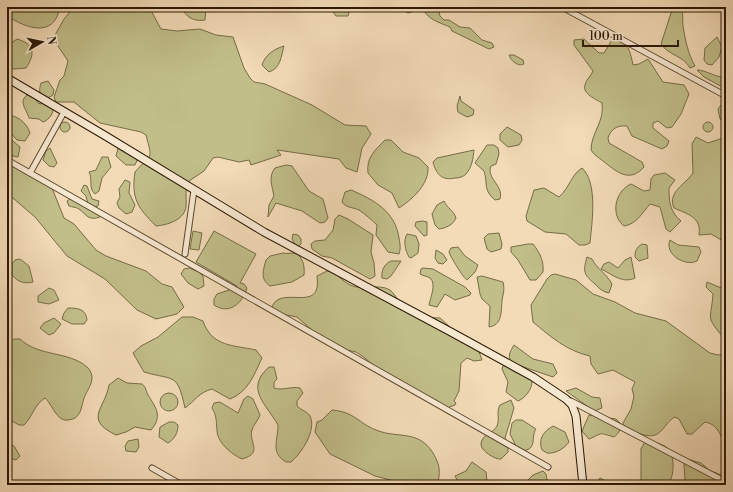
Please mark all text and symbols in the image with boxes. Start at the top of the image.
north arrow [22,22,62,62]
scale bar [583,22,678,48]
text: 100 m [589,29,623,44]
text: N [43,35,59,46]

